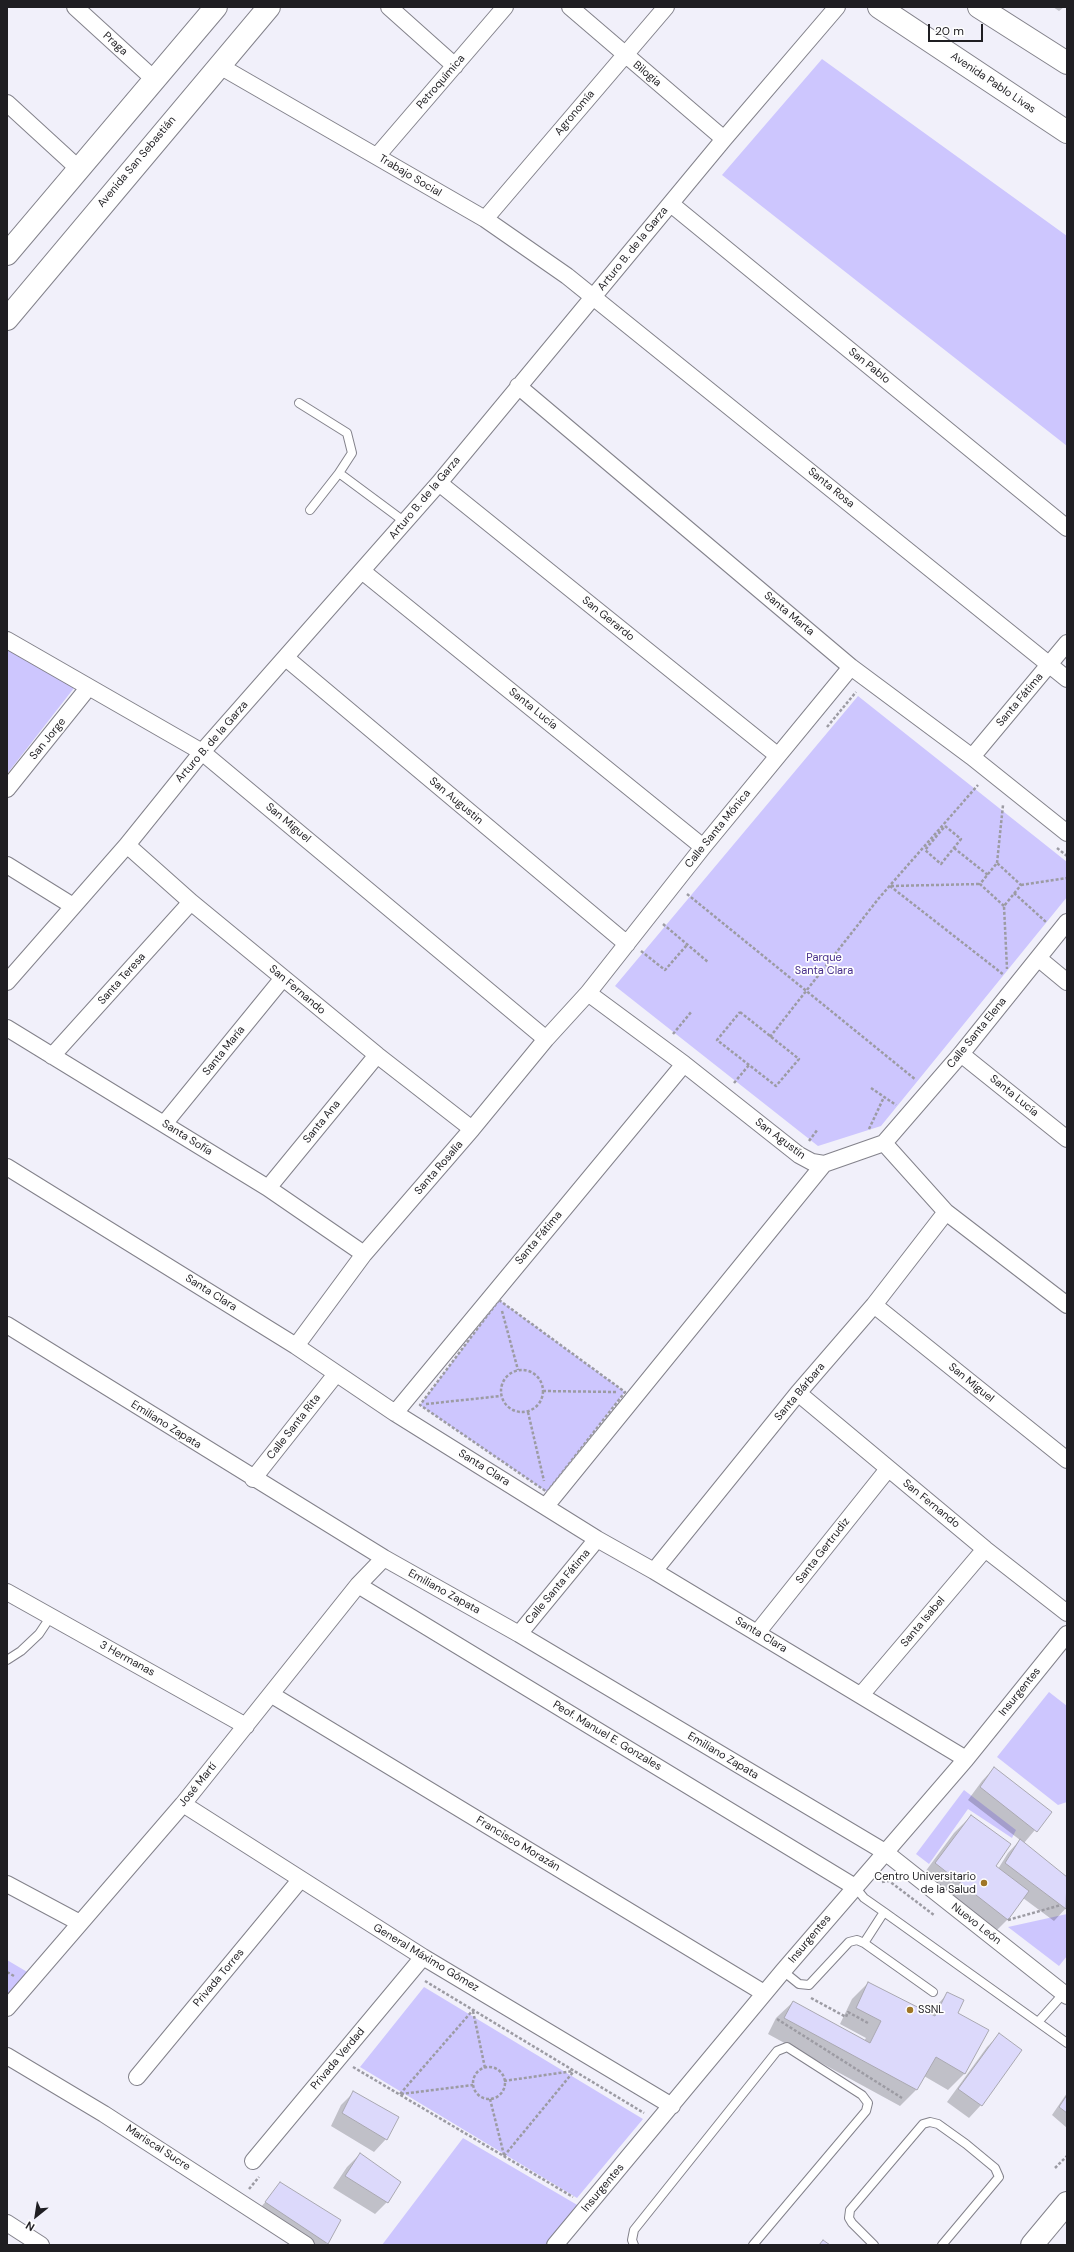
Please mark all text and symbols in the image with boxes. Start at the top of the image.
scale bar [930,16,985,42]
text: 20 m [935,23,964,39]
street label: Praga [100,30,130,58]
street label: Avenida Pablo Livas [948,50,1038,116]
street label: Petroquímica [414,52,468,112]
street label: Bilogia [630,58,664,90]
street label: Agronomía [552,88,598,138]
street label: Avenida San Sebastián [95,114,179,210]
street label: Trabajo Social [376,152,444,200]
street label: Arturo B. de la Garza [595,204,671,294]
street label: San Pablo [846,345,892,387]
street label: Arturo B. de la Garza [387,454,463,542]
street label: Santa Rosa [805,465,857,511]
street label: Santa Marta [761,589,817,639]
street label: San Gerardo [579,594,637,644]
street label: Santa Fátima [994,670,1046,730]
street label: Santa Lucía [506,685,560,733]
street label: Arturo B. de la Garza [173,698,251,786]
street label: San Jorge [27,716,69,762]
street label: San Augustin [426,775,486,827]
street label: Calle Santa Mónica [682,787,754,871]
street label: San Miguel [263,800,313,846]
street label: Santa Teresa [95,950,149,1008]
park label: Parque Santa Clara [795,951,853,977]
street label: San Fernando [266,963,328,1017]
street label: Calle Santa Elena [944,995,1010,1071]
street label: Santa María [200,1024,248,1078]
street label: Santa Lucía [987,1072,1041,1120]
street label: Santa Ana [301,1098,343,1146]
street label: San Agustín [752,1116,808,1162]
street label: Santa Sofía [159,1117,215,1159]
street label: Santa Rosalía [412,1138,466,1198]
street label: Santa Fátima [513,1208,565,1268]
street label: Santa Clara [183,1272,239,1314]
street label: Santa Bárbara [772,1360,828,1424]
street label: San Miguel [946,1361,996,1405]
street label: Calle Santa Rita [264,1392,324,1462]
street label: Emiliano Zapata [128,1398,204,1452]
street label: Santa Clara [456,1447,512,1489]
street label: San Fernando [900,1477,962,1531]
street label: Santa Gertrudiz [793,1515,853,1587]
street label: Calle Santa Fátima [523,1547,593,1627]
street label: Emiliano Zapata [406,1567,482,1617]
street label: Santa Isabel [898,1594,948,1650]
street label: Santa Clara [733,1614,789,1656]
street label: 3 Hermanas [97,1638,157,1680]
street label: Insurgentes [996,1665,1044,1719]
street label: Peof. Manuel E. Gonzales [550,1698,664,1774]
street label: Emiliano Zapata [685,1730,761,1782]
street label: José Martí [176,1760,220,1810]
street label: Francisco Morazán [474,1814,562,1874]
place label: Centro Universitario de la Salud [874,1870,976,1896]
marker: Centro Universitario de la Salud [979,1878,989,1888]
street label: Nuevo León [948,1900,1004,1948]
street label: Insurgentes [786,1912,834,1966]
street label: General Máximo Gómez [371,1921,481,1995]
street label: Privada Torres [191,1946,247,2010]
place label: SSNL [918,2003,944,2017]
marker: SSNL [905,2005,915,2015]
street label: Privada Verdad [308,2025,368,2093]
street label: Mariscal Sucre [123,2122,193,2174]
street label: Insurgentes [579,2161,627,2215]
north arrow [16,2196,56,2236]
text: N [23,2218,37,2234]

